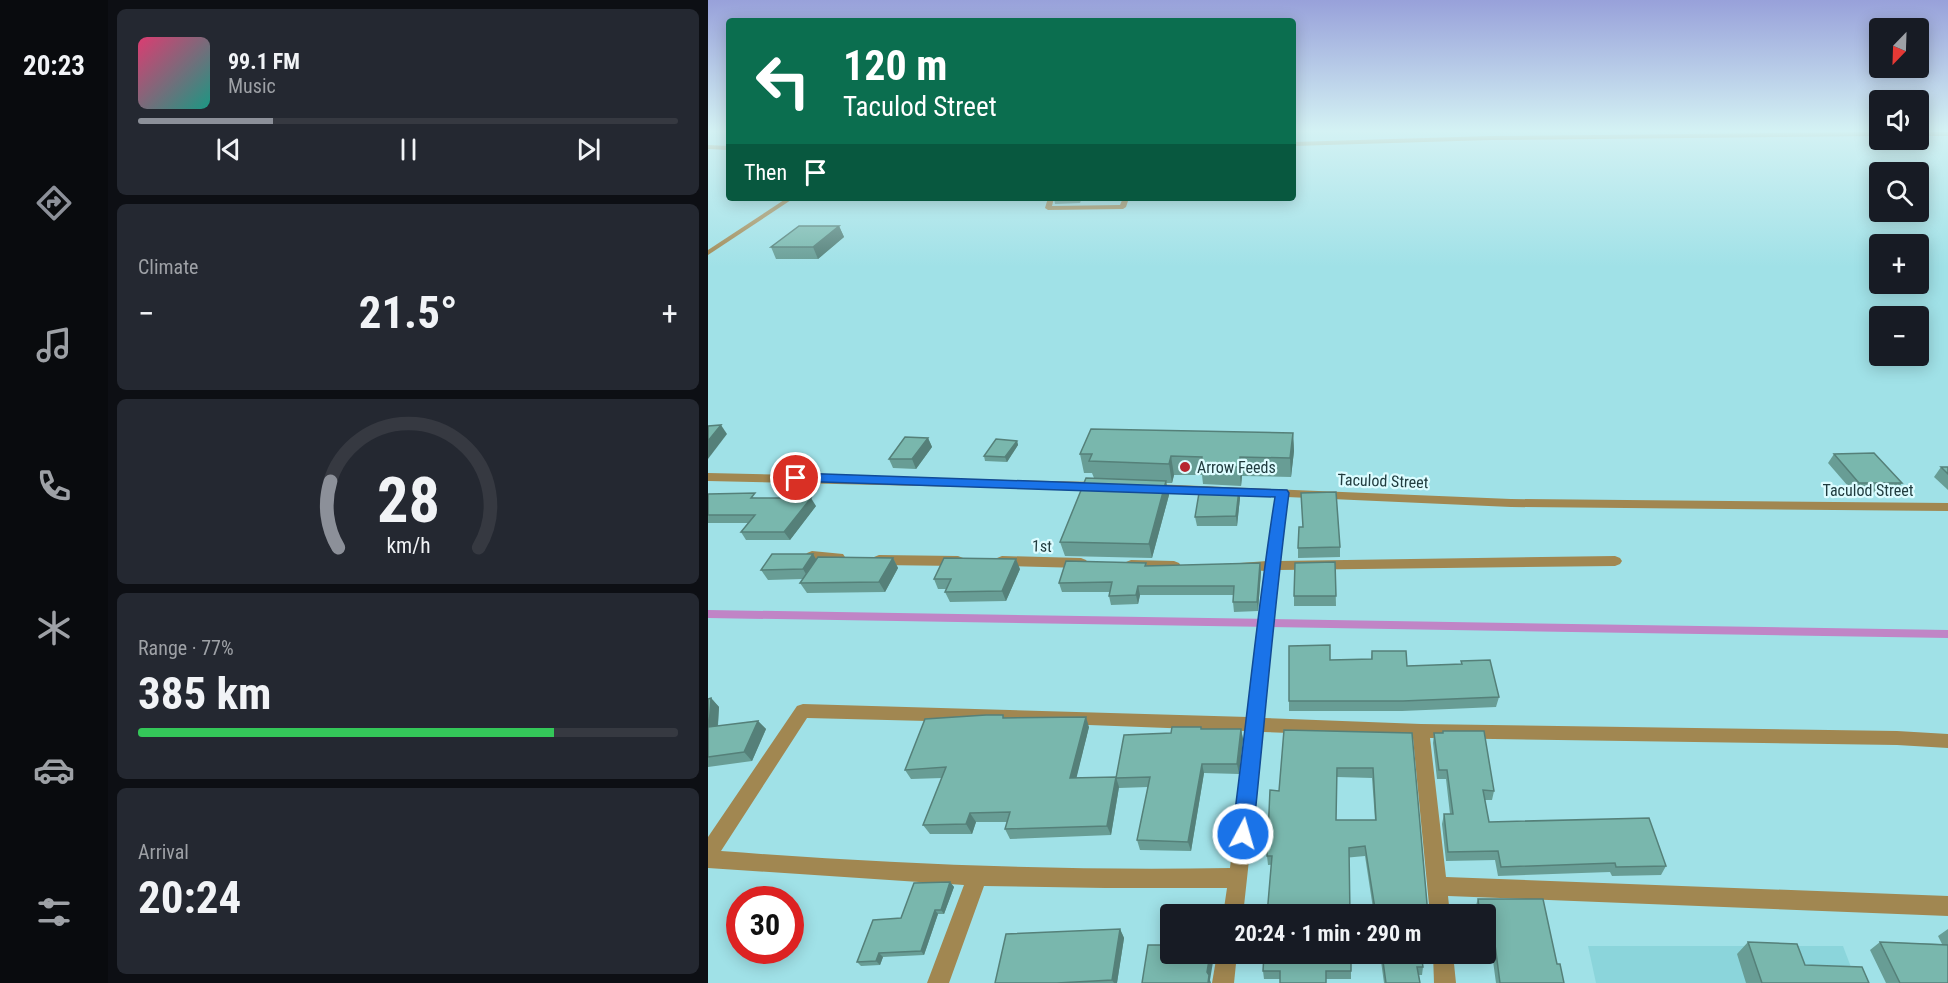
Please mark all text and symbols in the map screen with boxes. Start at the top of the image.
north arrow [1869,18,1929,78]
map controls [1869,18,1929,366]
text: 120 m [843,41,948,90]
icon: left [744,42,822,120]
text: 99.1 FM [228,49,300,74]
text: 20:23 [23,50,85,82]
text: Music [228,74,276,98]
button: sound [1869,90,1929,150]
text: Taculod Street [843,91,997,123]
icon: previous [212,133,245,166]
icon: pause [392,133,425,166]
icon: next [572,133,605,166]
icon: arrive [799,156,832,189]
text: Then [744,160,787,185]
button: search [1869,162,1929,222]
icon: directions [33,182,75,224]
button: + [1869,234,1929,294]
text: Climate [138,255,198,279]
text: 21.5° [359,286,457,339]
text: − [138,294,155,333]
text: + [662,294,678,333]
button: − [1869,306,1929,366]
icon: music [33,324,75,366]
pin [770,452,821,503]
place label: Arrow Feeds [1197,458,1276,477]
marker: Arrow Feeds [1178,460,1192,474]
icon: arrive [779,461,812,494]
icon: phone [33,465,75,507]
text: 28 [376,465,440,538]
street label: Taculod Street [1337,470,1429,492]
street label: Taculod Street [1822,481,1914,500]
text: km/h [386,534,430,559]
street label: 1st [1032,536,1053,556]
icon: climate [33,607,75,649]
text: Range · 77% [138,636,234,660]
text: 385 km [138,667,271,720]
icon: car [33,749,75,791]
position arrow [1211,802,1275,866]
text: Arrival [138,840,189,864]
text: 20:24 [138,871,241,924]
speed limit sign: 30 [726,886,804,964]
icon: filters [33,891,75,933]
text: 20:24 · 1 min · 290 m [1235,921,1421,946]

